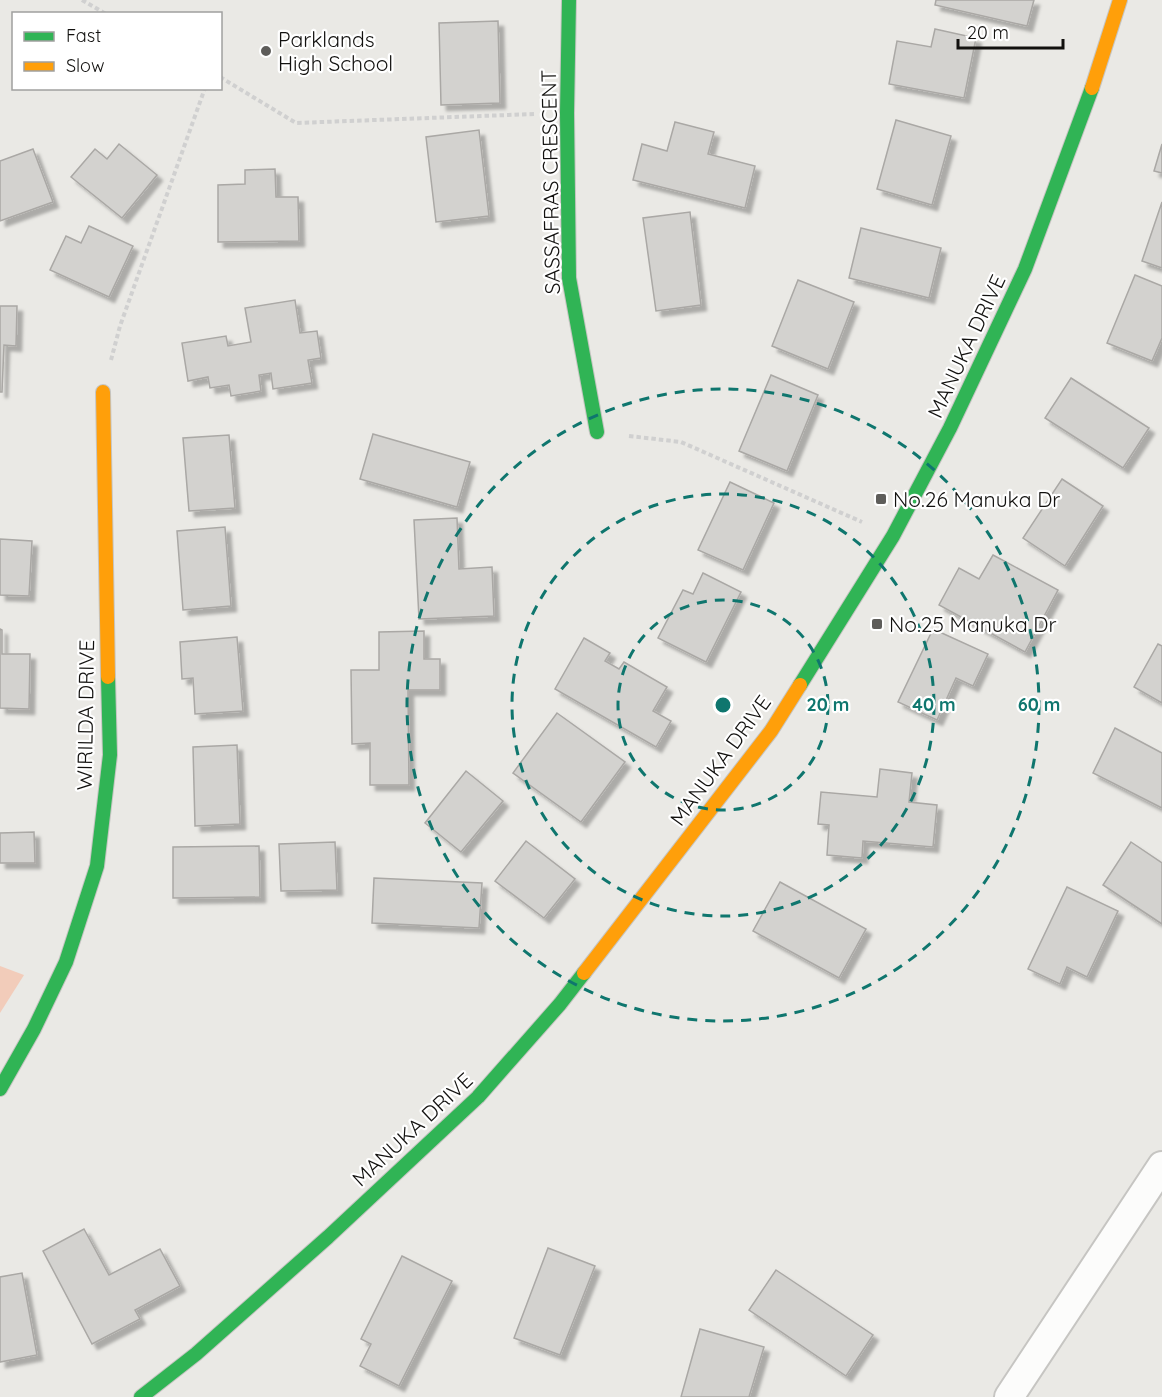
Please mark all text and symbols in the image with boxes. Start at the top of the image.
legend [12,12,222,90]
scale bar [958,12,1063,50]
text: 20 m [967,21,1009,44]
text: Fast [66,24,101,47]
place label: Parklands High School [278,26,393,76]
marker: Parklands High School [259,44,273,58]
text: Slow [66,54,104,77]
street label: SASSAFRAS CRESCENT [535,69,565,295]
street label: MANUKA DRIVE [921,270,1011,422]
place label: No.26 Manuka Dr [893,486,1060,512]
marker: No.26 Manuka Dr [874,492,888,506]
place label: No.25 Manuka Dr [889,611,1057,637]
marker: No.25 Manuka Dr [870,617,884,631]
street label: WIRILDA DRIVE [71,639,99,791]
street label: MANUKA DRIVE [664,690,776,830]
text: 20 m [807,693,849,716]
text: 40 m [912,693,956,716]
text: 60 m [1018,693,1060,716]
centre of rings [713,695,733,715]
street label: MANUKA DRIVE [346,1067,478,1191]

